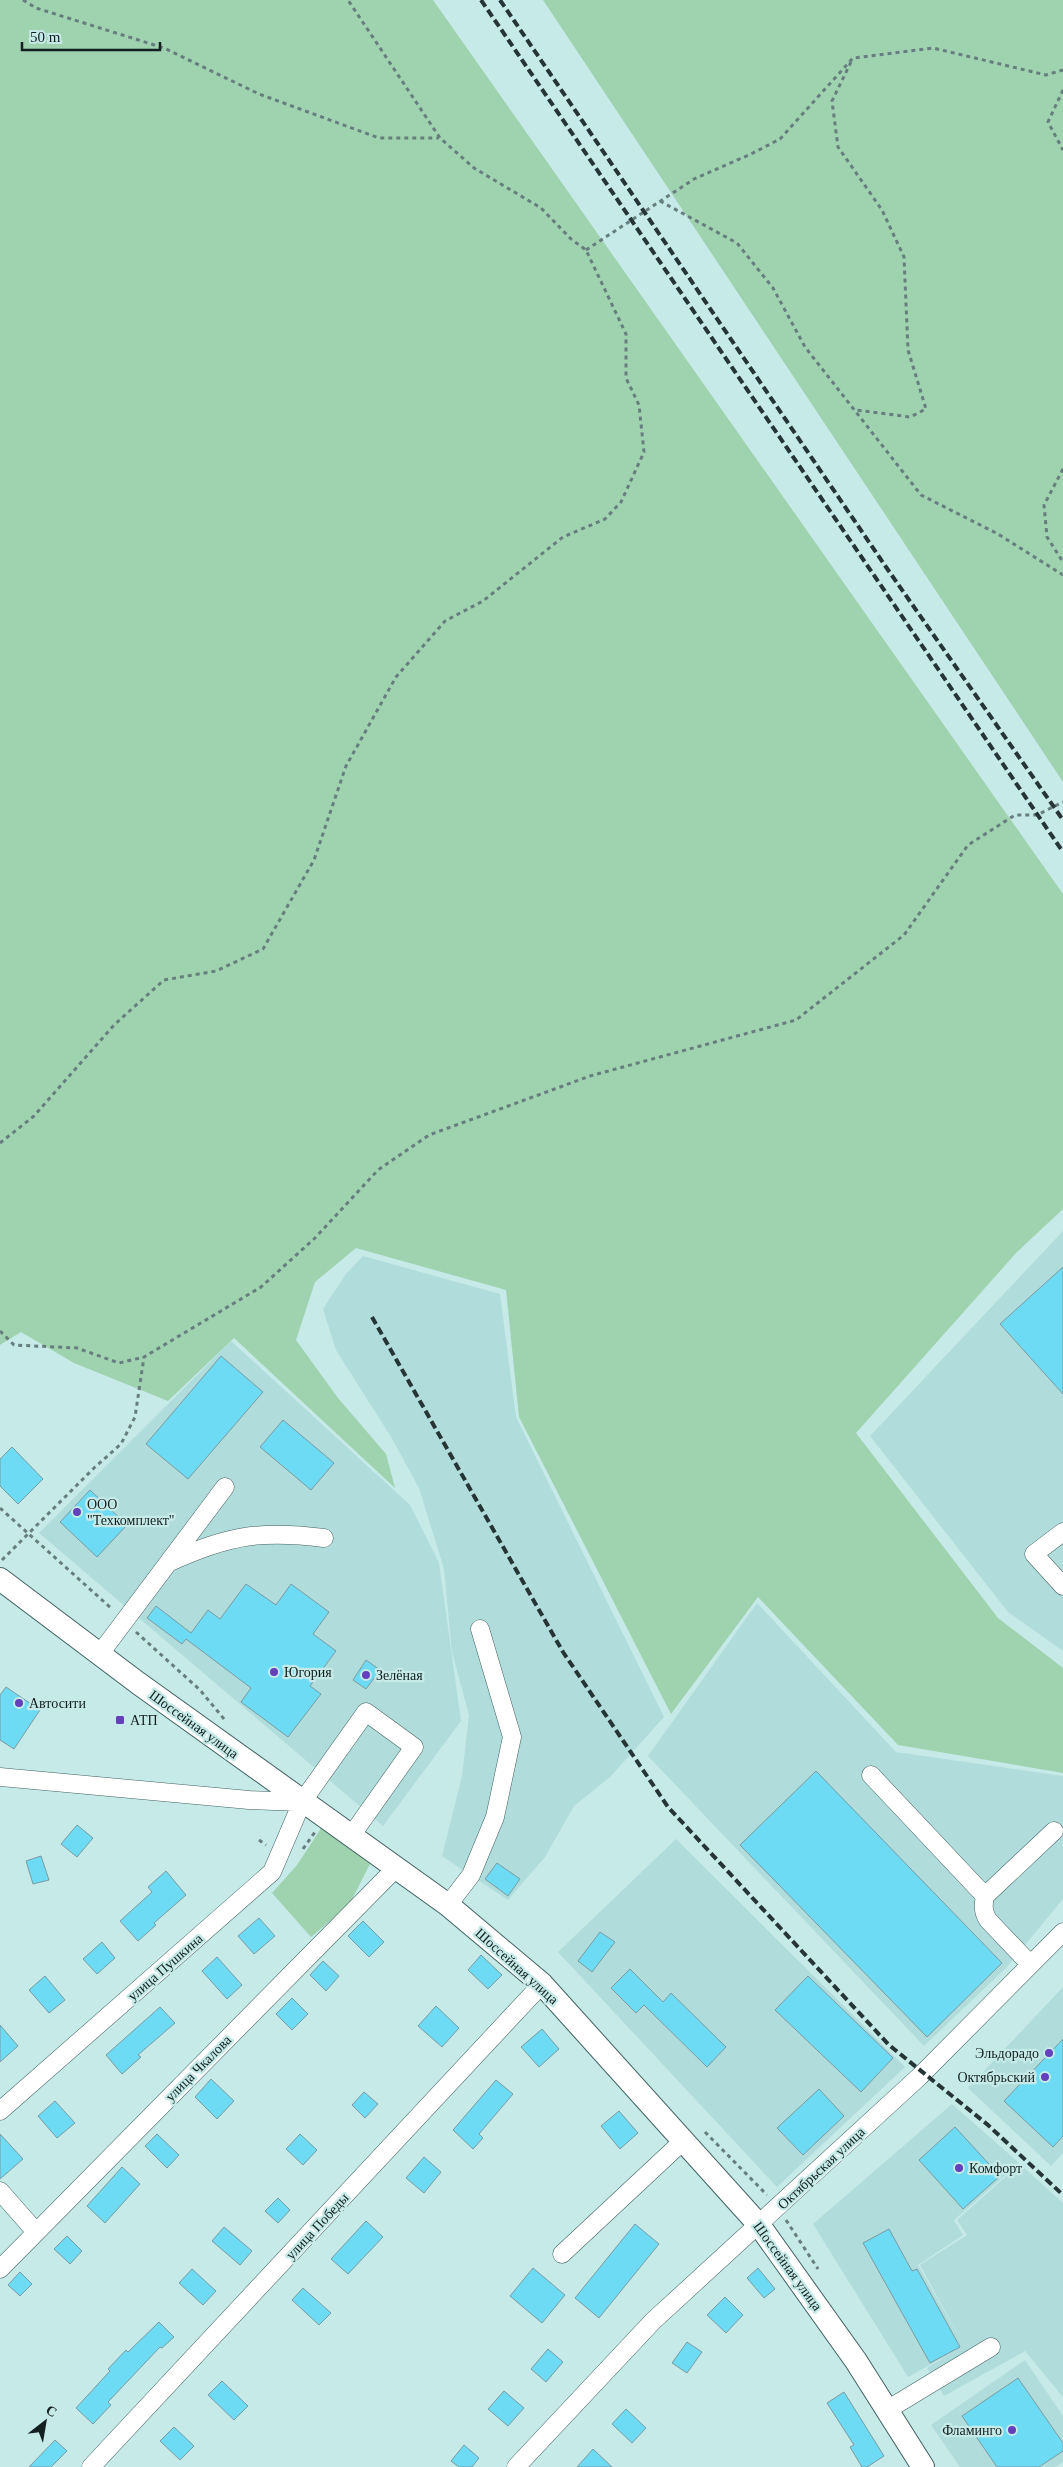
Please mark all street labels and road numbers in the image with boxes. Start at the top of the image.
street label: Шоссейная улица [146,1687,242,1762]
street label: Шоссейная улица [472,1925,562,2008]
street label: улица Пушкина [125,1930,206,2004]
street label: улица Чкалова [162,2032,235,2104]
street label: Октябрьская улица [775,2124,868,2212]
street label: улица Победы [283,2190,352,2262]
street label: Шоссейная улица [750,2219,825,2314]

